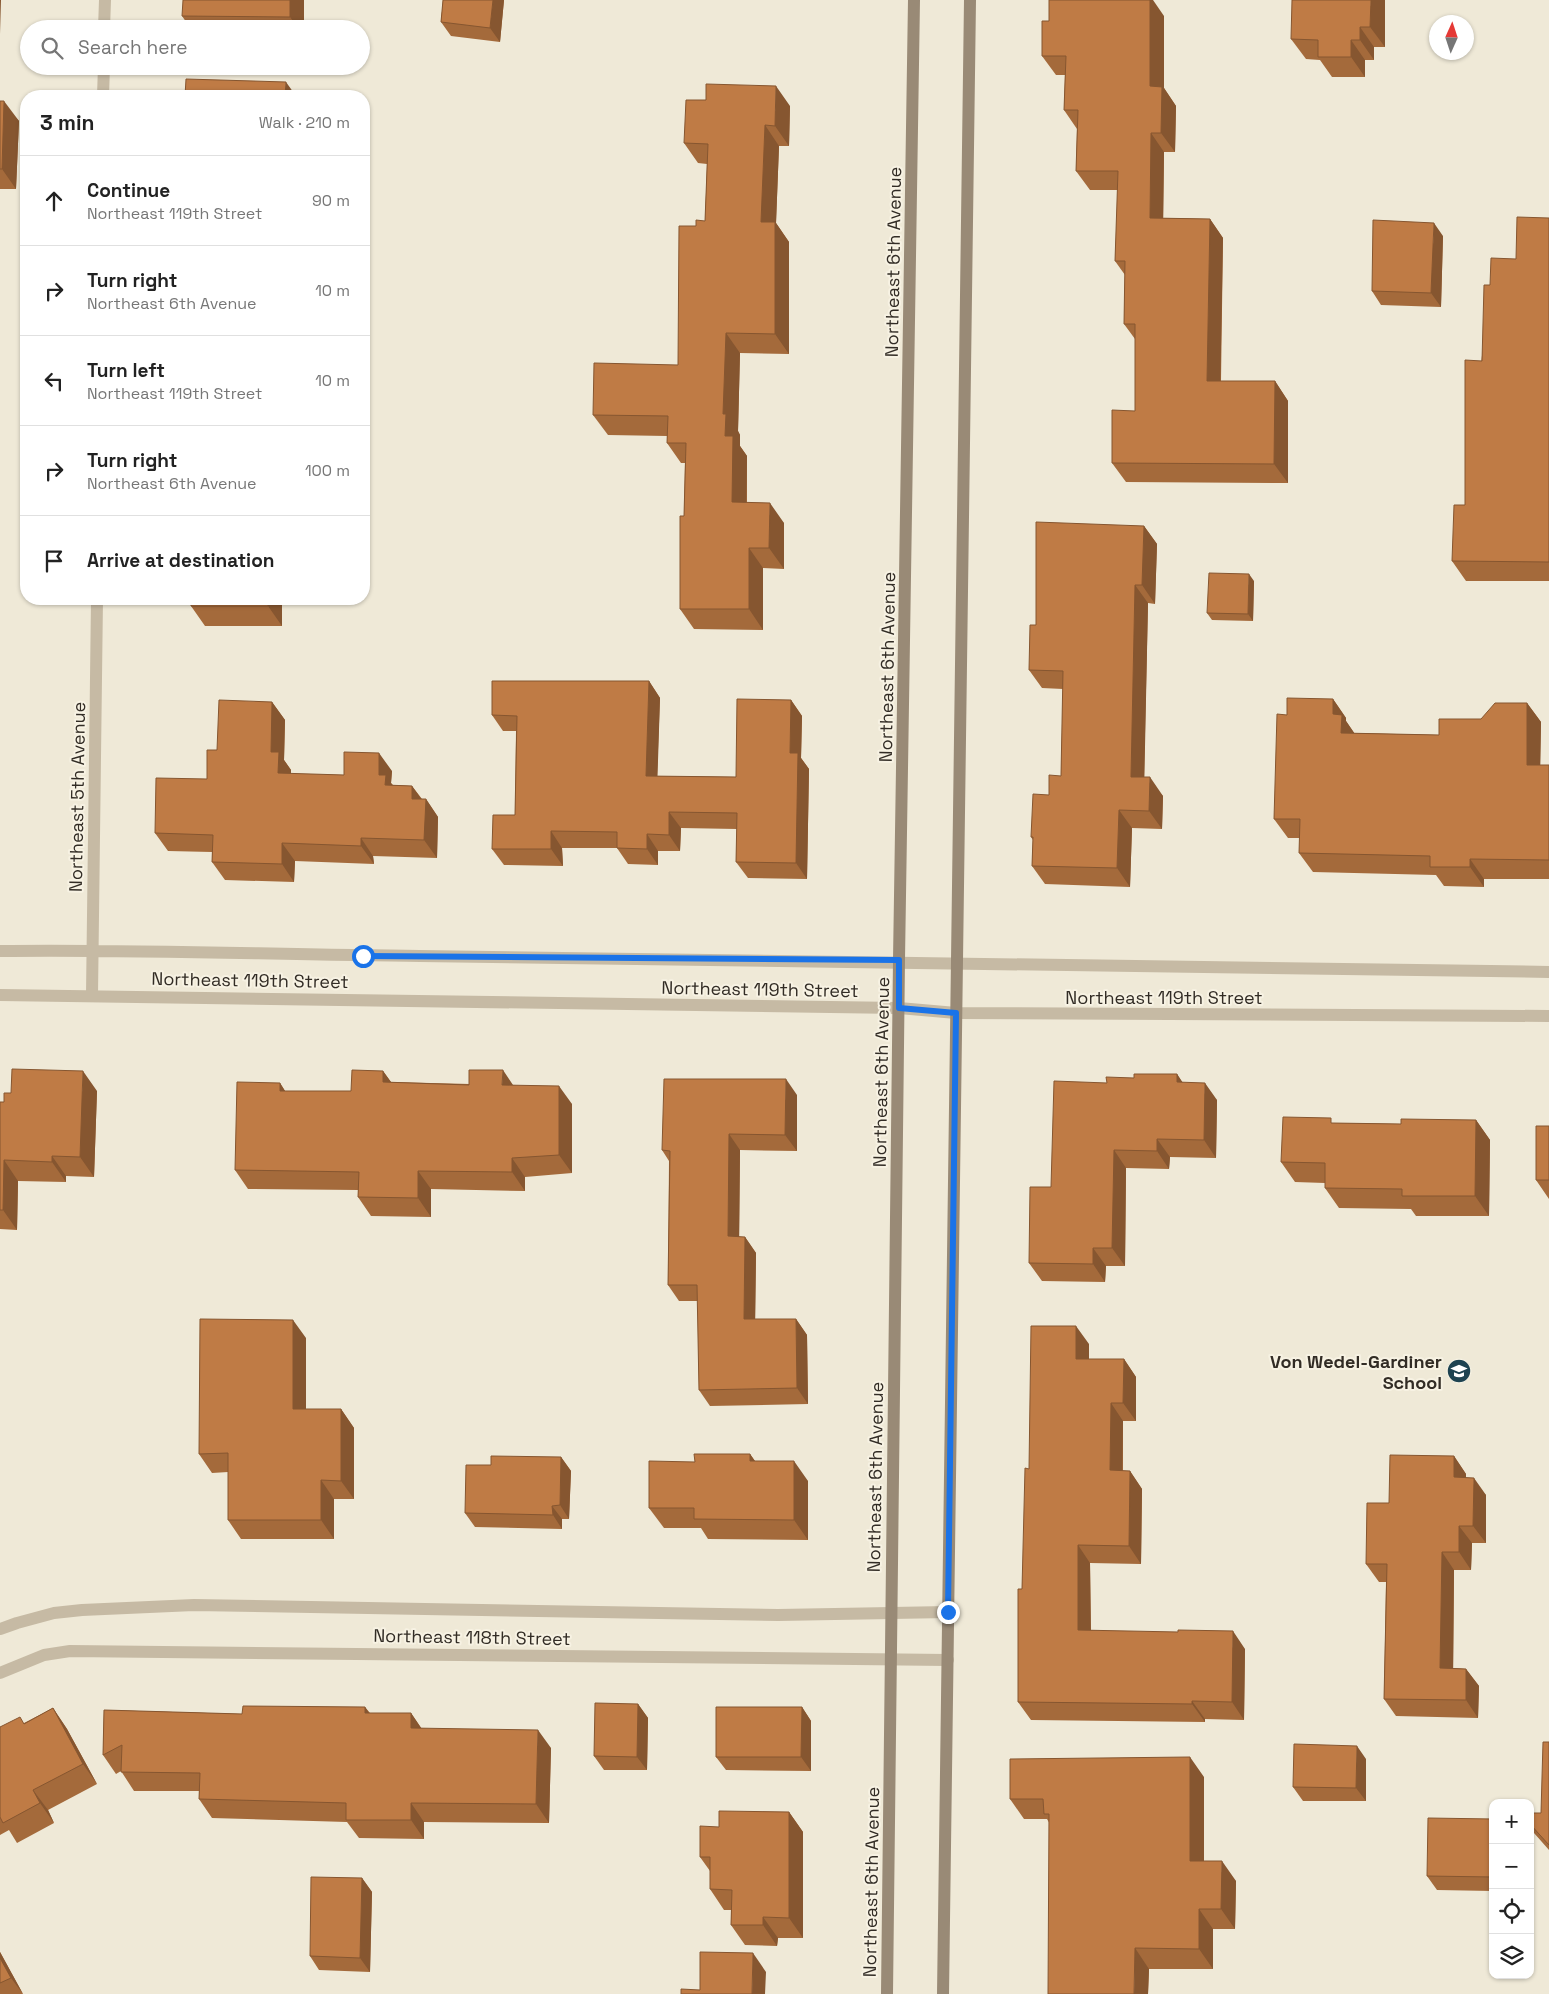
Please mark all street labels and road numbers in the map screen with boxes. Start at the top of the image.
street label: Northeast 6th Avenue [880,167,906,357]
street label: Northeast 6th Avenue [874,572,900,762]
street label: Northeast 5th Avenue [64,702,90,892]
street label: Northeast 119th Street [151,967,349,993]
street label: Northeast 119th Street [661,976,859,1002]
street label: Northeast 6th Avenue [868,977,894,1167]
street label: Northeast 119th Street [1065,986,1263,1009]
street label: Northeast 6th Avenue [862,1382,888,1572]
street label: Northeast 118th Street [373,1624,571,1650]
street label: Northeast 6th Avenue [858,1787,884,1977]

